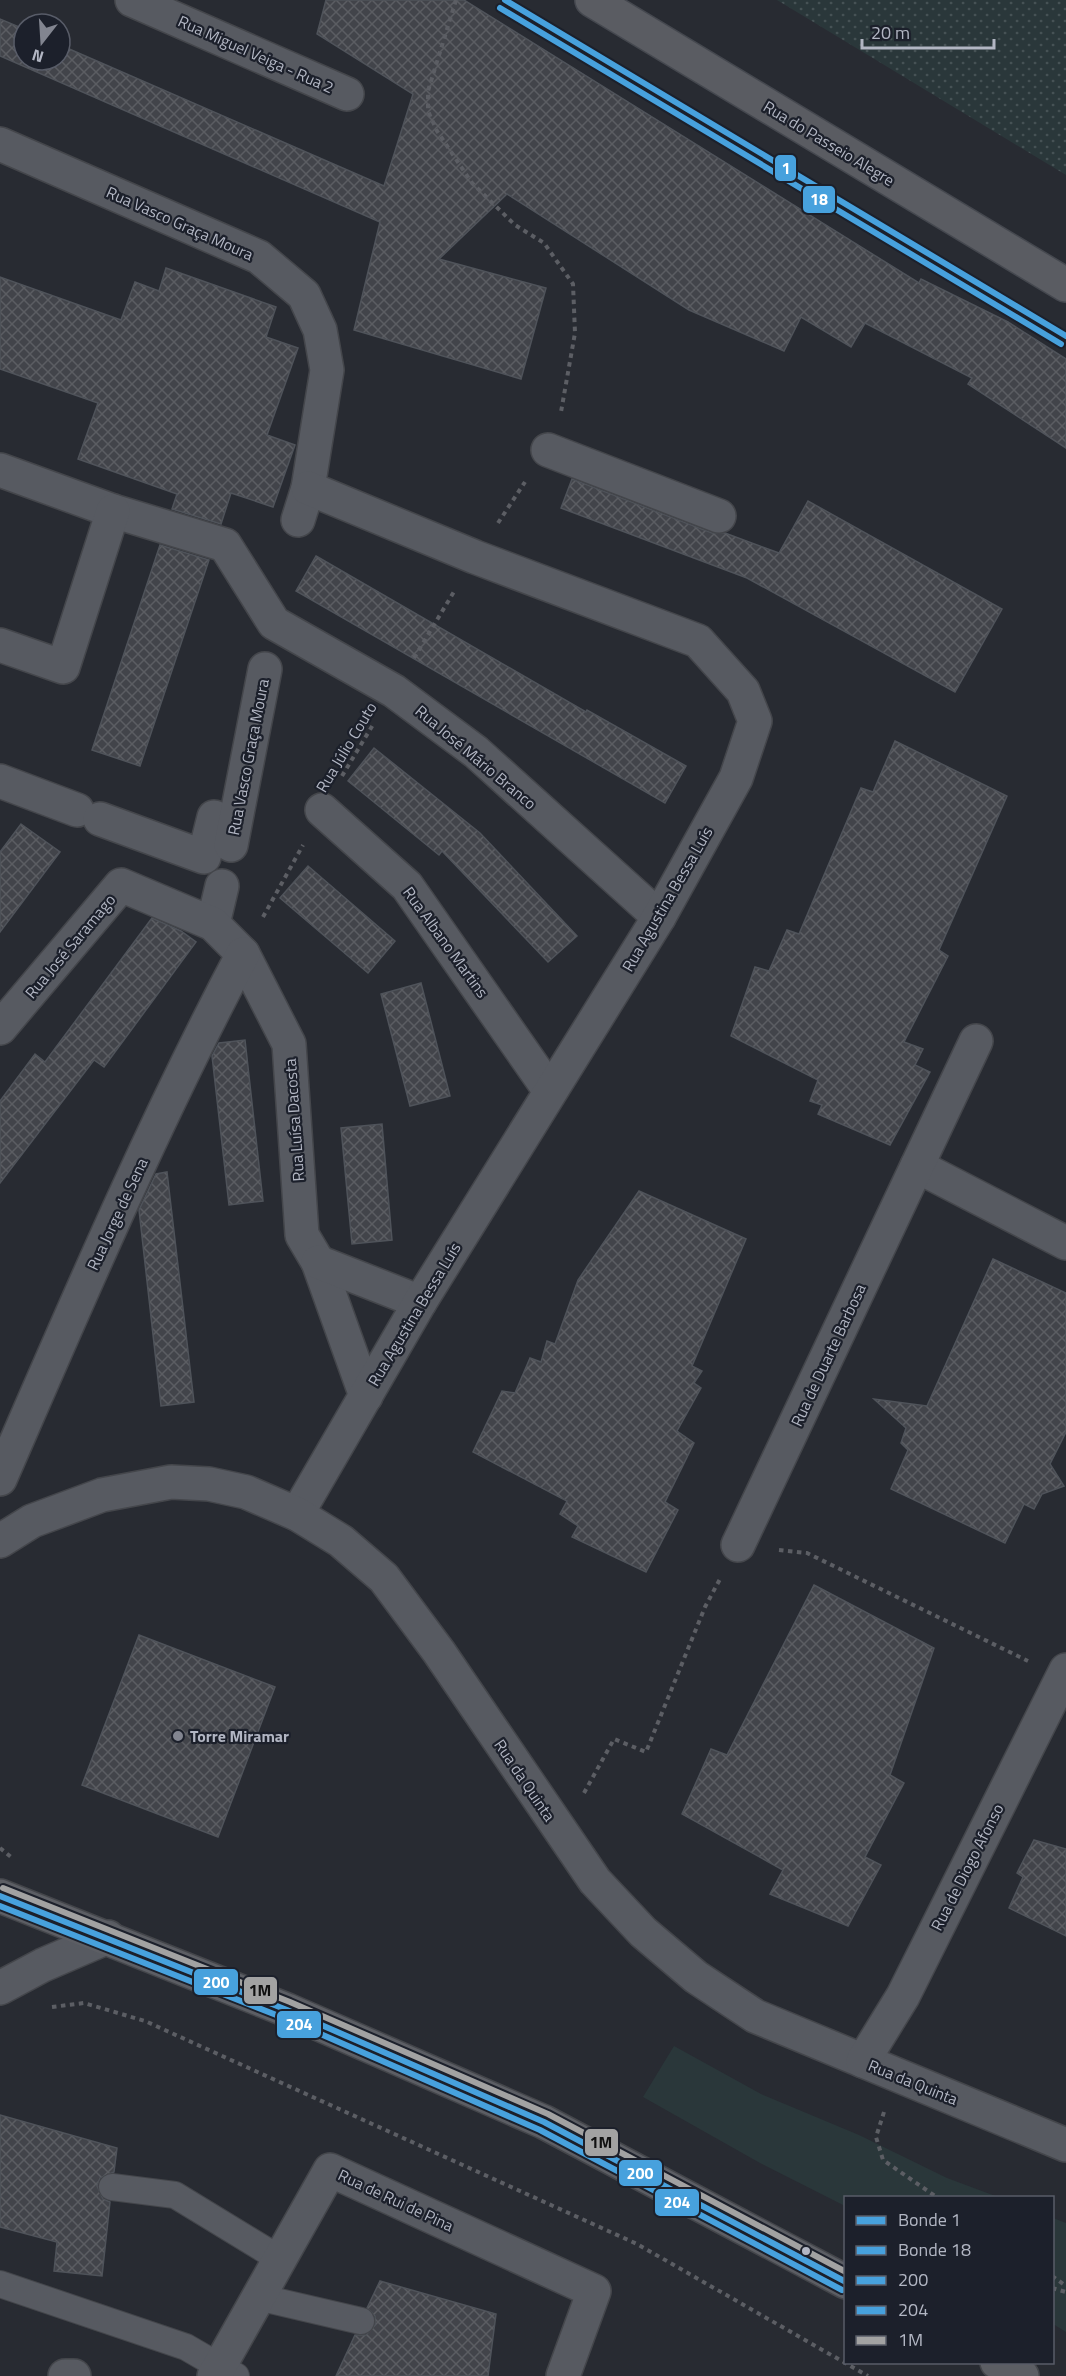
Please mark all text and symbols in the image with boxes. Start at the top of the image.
street label: Rua Miguel Veiga - Rua 2 [174,9,338,99]
north arrow [12,12,72,72]
scale bar [862,12,994,50]
text: 20 m [871,19,910,46]
text: N [29,43,46,69]
street label: Rua do Passeio Alegre [759,94,899,192]
line badge: 1 [774,154,797,182]
text: 1 [782,156,790,180]
street label: Rua Vasco Graça Moura [103,180,257,266]
line badge: 18 [802,185,836,214]
text: 18 [810,187,828,211]
street label: Rua Vasco Graça Moura [221,677,275,837]
street label: Rua Júlio Couto [310,697,382,797]
street label: Rua José Mário Branco [410,699,542,815]
street label: Rua Agustina Bessa Luís [616,822,718,976]
street label: Rua Albano Martins [397,881,495,1003]
street label: Rua José Saramago [19,888,121,1004]
street label: Rua Luísa Dacosta [278,1058,310,1182]
street label: Rua Jorge de Sena [80,1154,154,1274]
street label: Rua Agustina Bessa Luís [361,1238,467,1390]
street label: Rua de Duarte Barbosa [784,1280,872,1430]
place label: Torre Miramar [190,1724,289,1748]
marker: Torre Miramar [171,1729,185,1743]
street label: Rua da Quinta [489,1734,561,1826]
street label: Rua de Diogo Afonso [925,1799,1009,1935]
line badge: 200 [193,1968,239,1996]
text: 200 [203,1970,229,1994]
line badge: 1M [243,1976,278,2005]
text: 1M [249,1978,271,2002]
line badge: 204 [276,2010,322,2039]
text: 204 [286,2012,312,2036]
street label: Rua da Quinta [865,2053,961,2111]
line badge: 1M [584,2128,619,2157]
text: 1M [590,2130,612,2154]
line badge: 200 [618,2159,663,2187]
text: 200 [627,2161,653,2185]
street label: Rua de Rui de Pina [334,2163,458,2237]
line badge: 204 [654,2188,700,2217]
text: 204 [664,2190,690,2214]
legend [844,2196,1054,2364]
text: Bonde 1 [898,2206,961,2233]
text: Bonde 18 [898,2236,971,2263]
unlabelled marker [800,2245,812,2257]
text: 200 [898,2266,928,2293]
text: 204 [898,2296,928,2323]
text: 1M [898,2326,923,2353]

